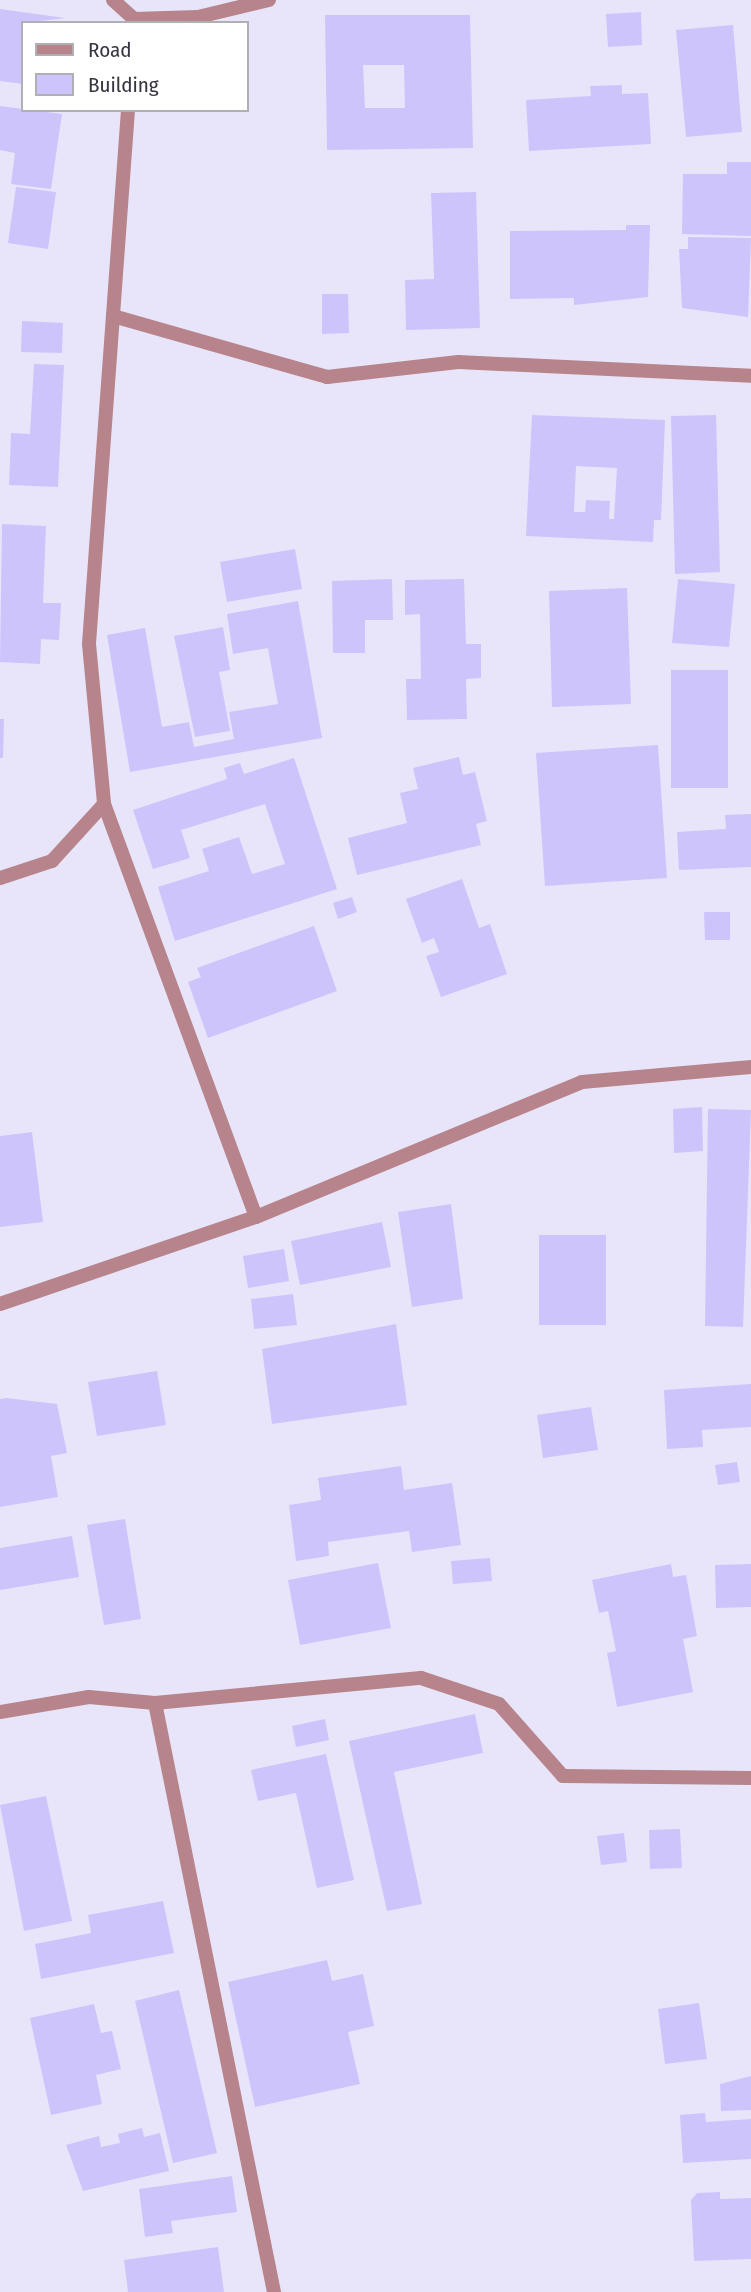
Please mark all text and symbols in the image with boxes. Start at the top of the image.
legend [21,21,248,112]
text: Road [88,37,132,63]
text: Building [88,72,159,98]

